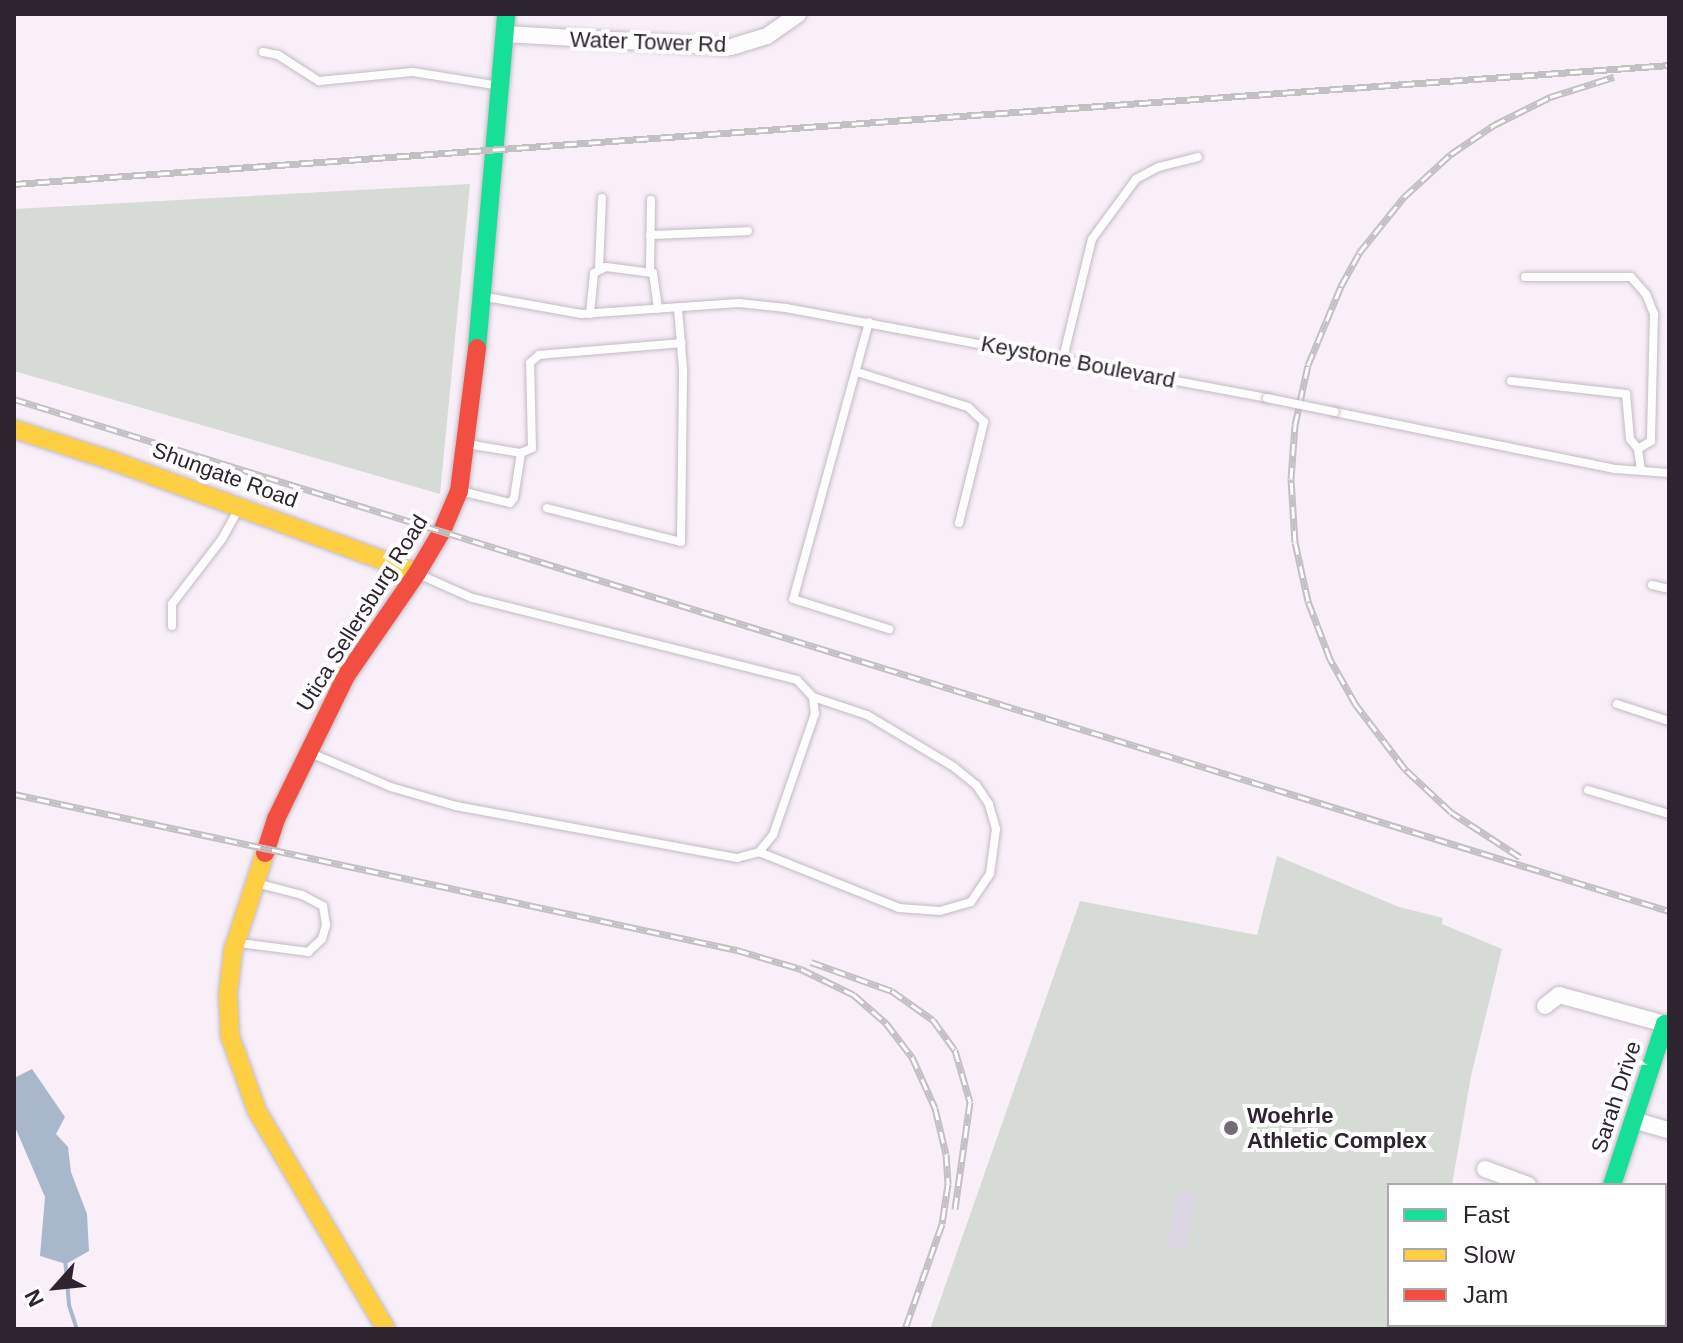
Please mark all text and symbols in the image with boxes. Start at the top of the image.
street label: Water Tower Rd [569,26,727,58]
street label: Keystone Boulevard [979,330,1177,394]
street label: Shungate Road [149,436,301,514]
street label: Utica Sellersburg Road [291,510,433,716]
street label: Sarah Drive [1585,1038,1647,1156]
place label: Woehrle Athletic Complex [1247,1102,1427,1154]
marker: Woehrle Athletic Complex [1222,1119,1240,1137]
legend [1387,1183,1667,1327]
text: Fast [1463,1201,1510,1228]
text: Slow [1463,1241,1515,1268]
north arrow [16,1247,96,1327]
text: Jam [1463,1281,1508,1308]
text: N [19,1285,49,1311]

